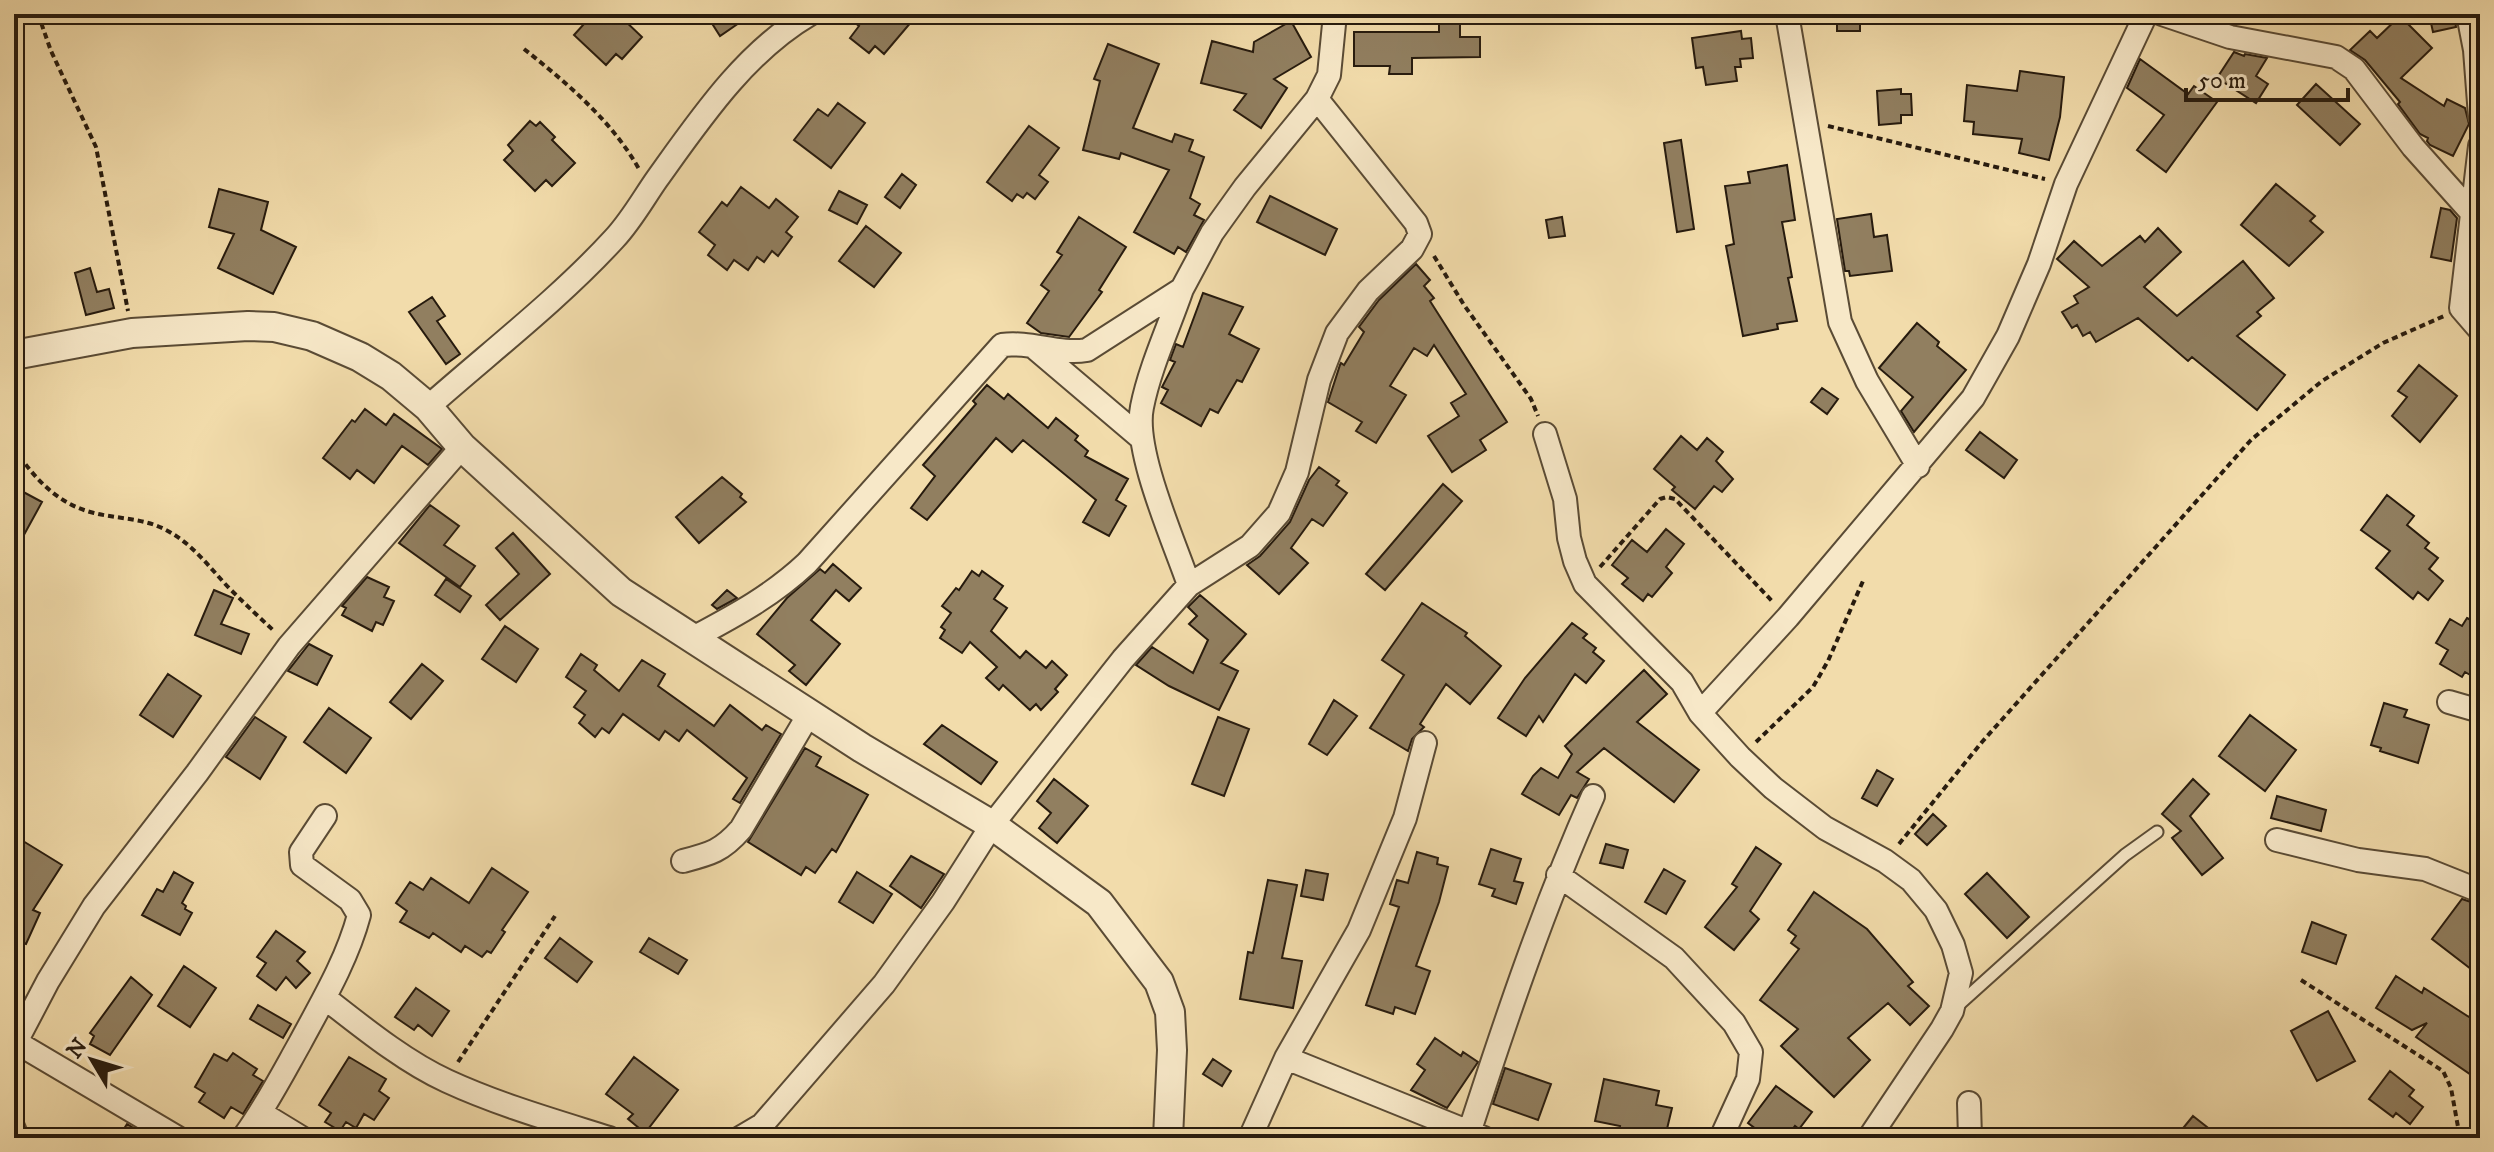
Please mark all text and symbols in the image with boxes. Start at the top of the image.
scale bar [2186,52,2348,102]
text: 50 m [2198,66,2246,96]
north arrow [52,1020,132,1100]
text: N [61,1033,94,1064]

